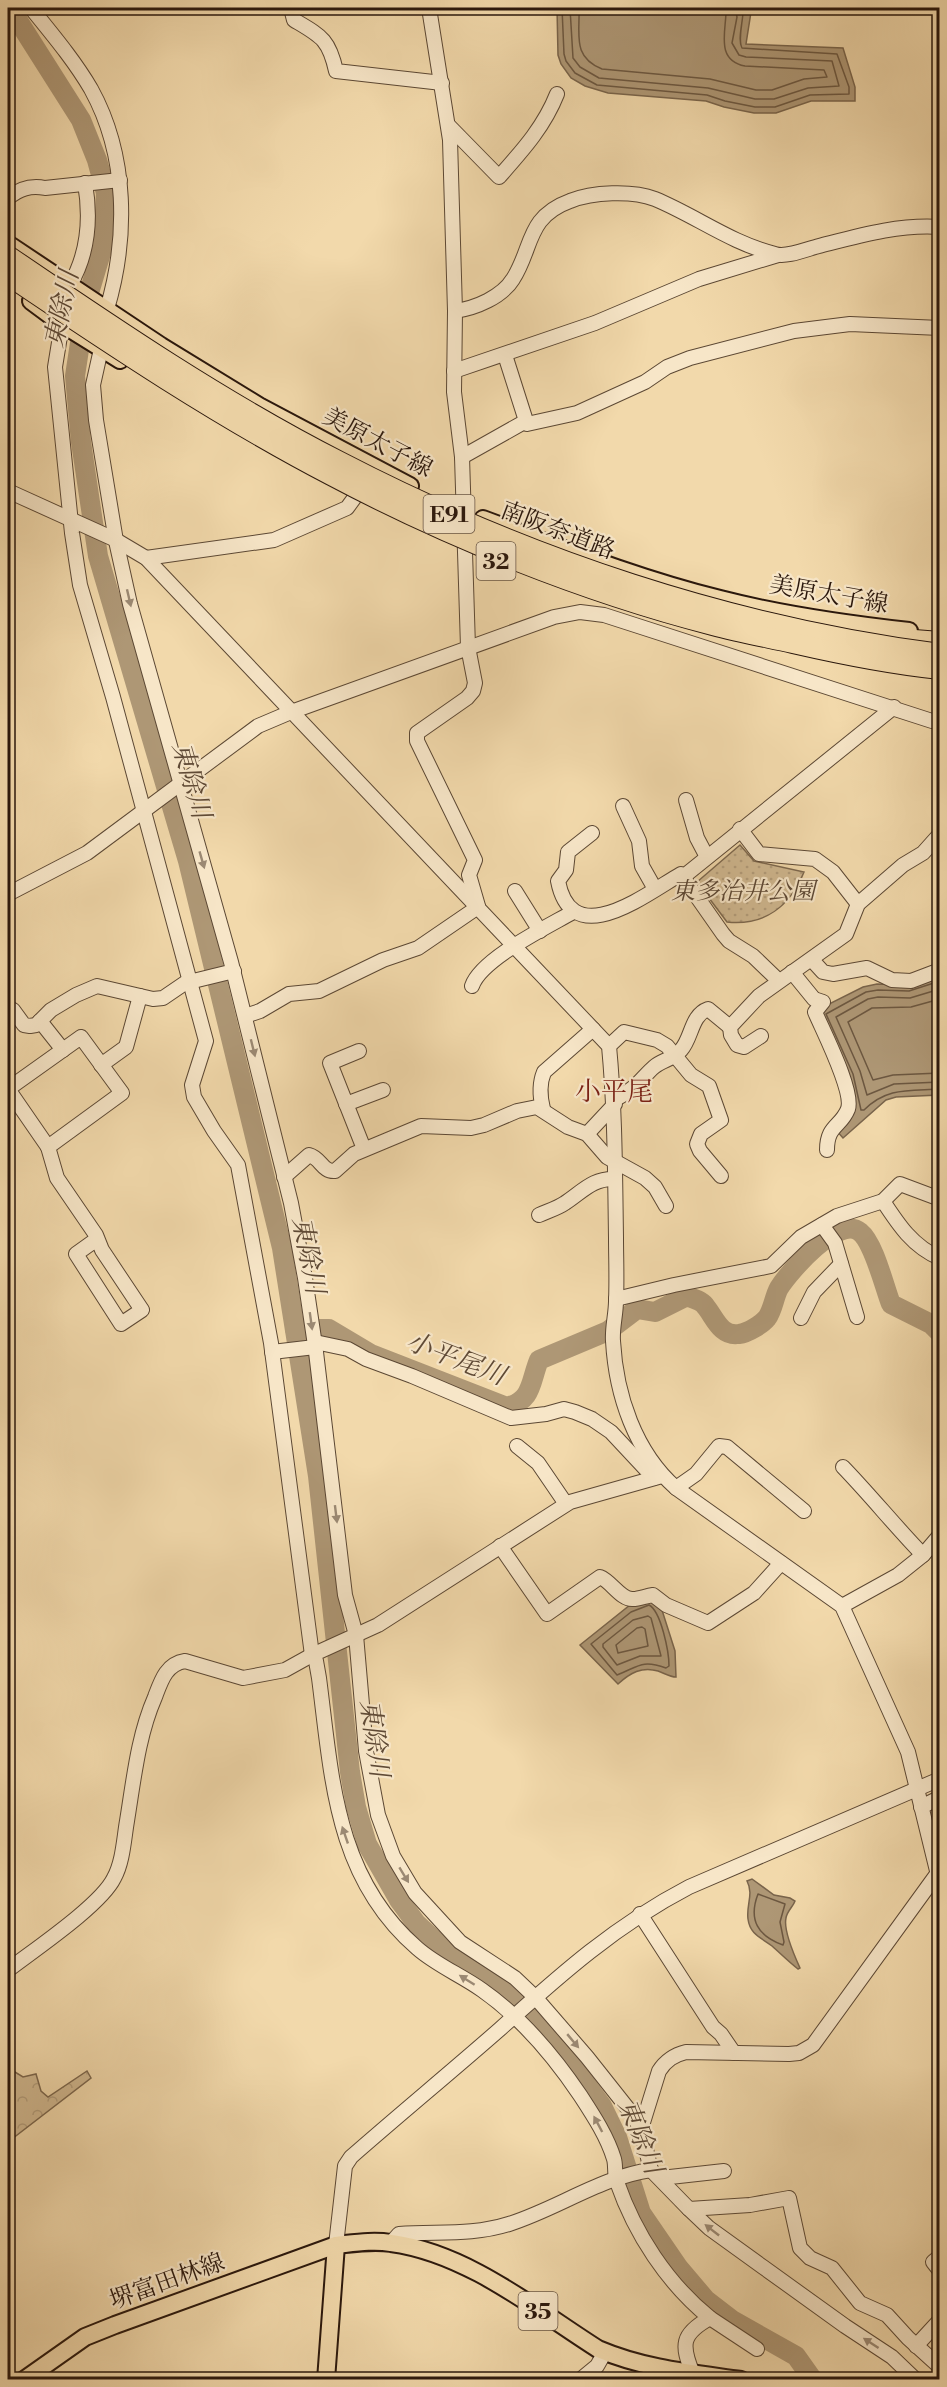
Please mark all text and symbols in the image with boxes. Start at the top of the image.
water label: 東除川 [38,265,86,351]
street label: 美原太子線 [318,401,438,484]
road number: E91 [424,495,474,533]
street label: 南阪奈道路 [496,495,619,566]
road number: 32 [476,542,516,580]
street label: 美原太子線 [767,570,891,620]
one-way arrow [124,589,134,607]
water label: 東除川 [165,738,218,825]
one-way arrow [198,851,207,869]
park label: 東多治井公園 [671,877,819,907]
one-way arrow [249,1039,259,1057]
district label: 小平尾 [575,1076,653,1108]
water label: 東除川 [285,1214,332,1299]
one-way arrow [307,1311,316,1330]
water label: 小平尾川 [401,1325,513,1394]
one-way arrow [331,1505,341,1524]
water label: 東除川 [353,1697,396,1782]
one-way arrow [339,1826,349,1844]
one-way arrow [399,1867,410,1883]
one-way arrow [459,1975,475,1986]
one-way arrow [566,2033,579,2048]
water label: 東除川 [611,2094,671,2181]
one-way arrow [593,2115,603,2132]
one-way arrow [705,2224,720,2236]
street label: 堺富田林線 [106,2247,229,2317]
road number: 35 [518,2292,558,2330]
one-way arrow [863,2338,879,2349]

